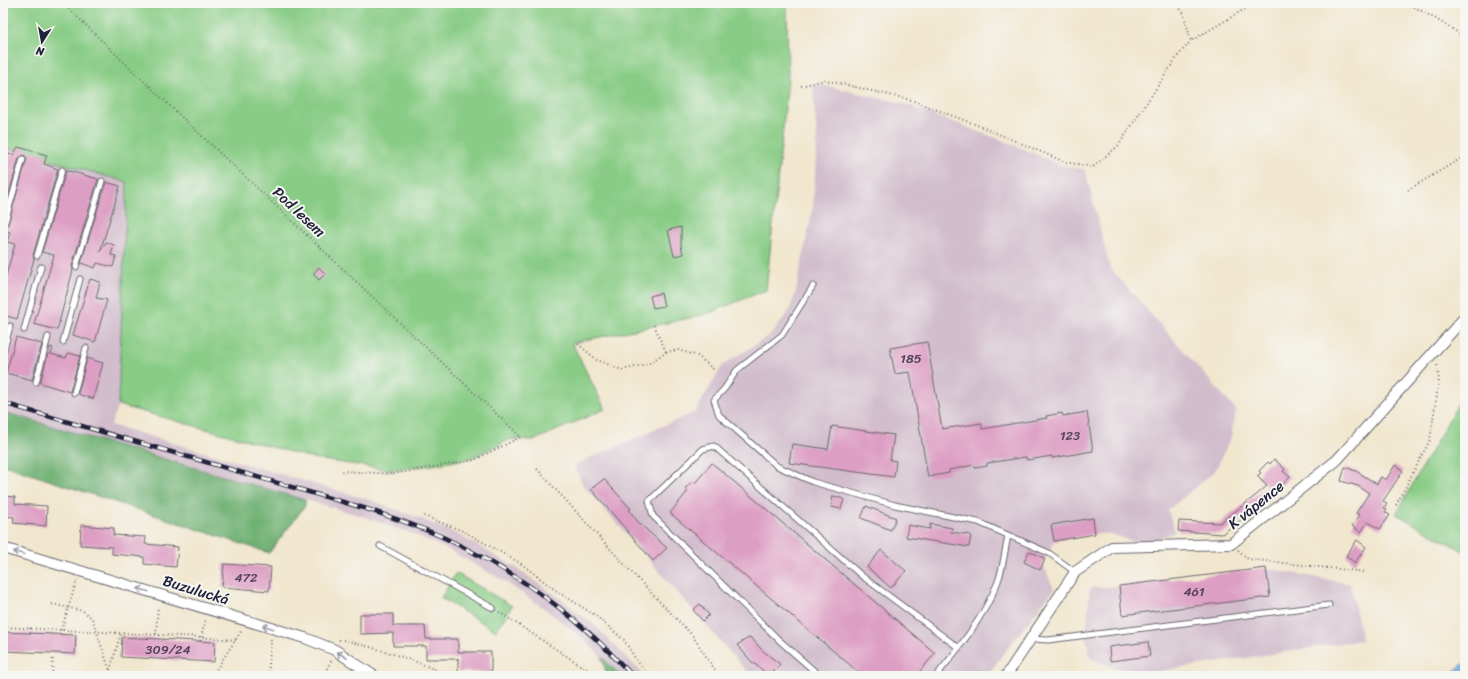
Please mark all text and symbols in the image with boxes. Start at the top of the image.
north arrow [22,22,62,62]
text: N [34,41,47,62]
street label: Pod lesem [266,180,332,244]
house number: 185 [900,347,922,370]
house number: 123 [1060,424,1080,447]
street label: K vápence [1222,474,1290,536]
one-way arrow [13,549,26,556]
house number: 472 [234,566,258,589]
street label: Buzulucká [160,568,233,613]
house number: 461 [1183,580,1205,603]
one-way arrow [137,586,150,593]
one-way arrow [262,623,275,630]
house number: 309/24 [145,638,191,661]
one-way arrow [336,650,348,658]

